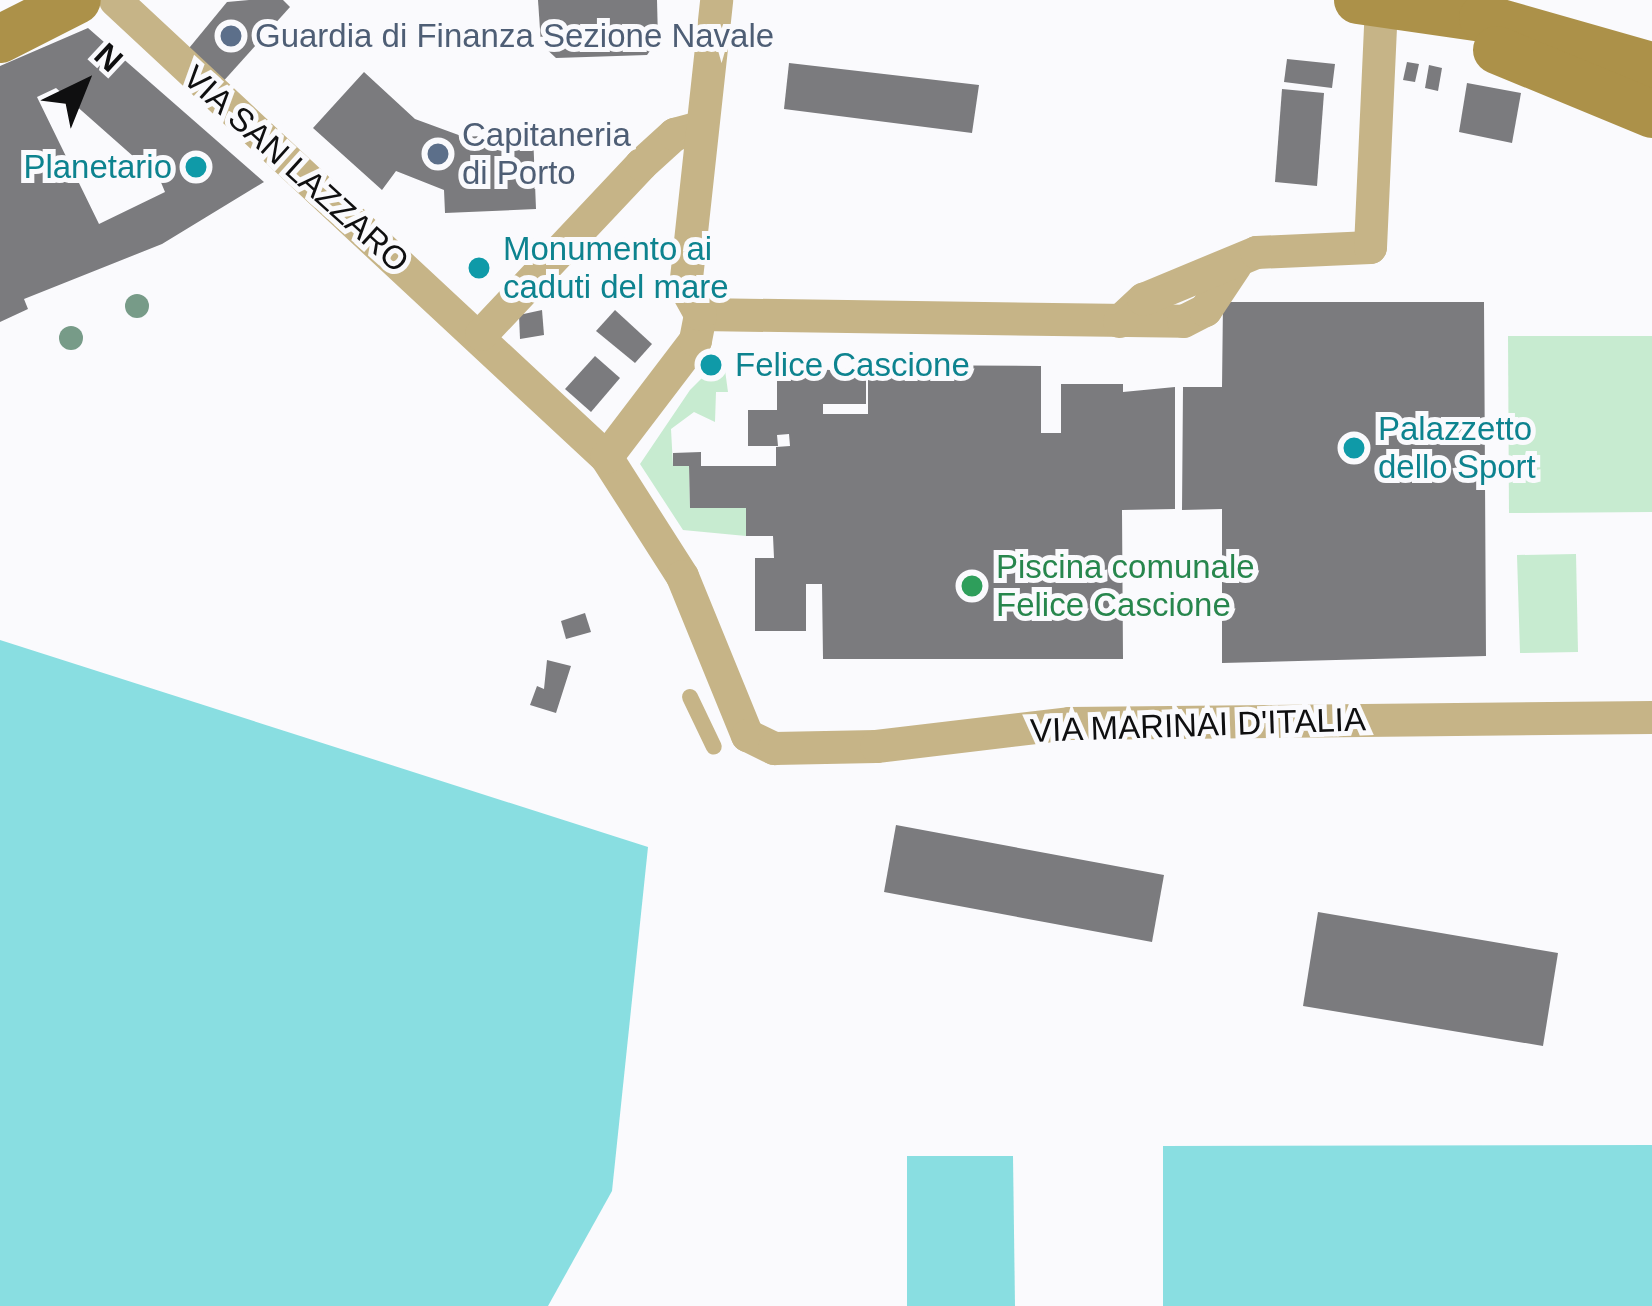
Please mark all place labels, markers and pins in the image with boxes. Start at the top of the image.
place label: Guardia di Finanza Sezione Navale [255,16,774,56]
marker: Guardia di Finanza Sezione Navale [218,23,244,49]
place label: Capitaneria di Porto [462,115,631,193]
marker: Capitaneria di Porto [425,141,451,167]
place label: Planetario [23,147,172,187]
marker: Planetario [183,154,209,180]
place label: Monumento ai caduti del mare [503,229,729,307]
marker: Monumento ai caduti del mare [466,255,492,281]
place label: Felice Cascione [735,345,970,385]
marker: Felice Cascione [698,352,724,378]
place label: Palazzetto dello Sport [1378,409,1536,487]
marker: Palazzetto dello Sport [1341,435,1367,461]
place label: Piscina comunale Felice Cascione [996,547,1255,625]
marker: Piscina comunale Felice Cascione [959,573,985,599]

